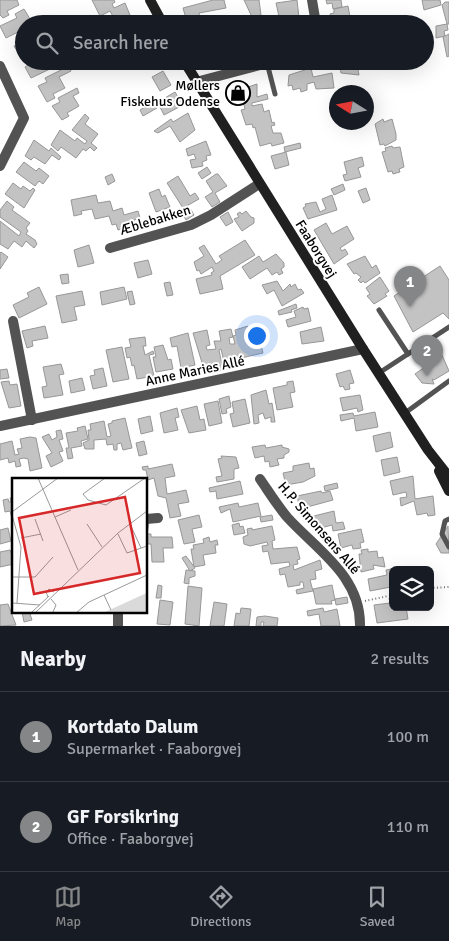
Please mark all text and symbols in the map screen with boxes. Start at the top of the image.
search box [15,15,434,70]
icon: search [33,29,61,57]
text: Search here [73,31,169,55]
place label: Møllers Fiskehus Odense [120,77,220,110]
shop icon: Møllers Fiskehus Odense [225,80,251,106]
north arrow [329,85,374,130]
street label: Æblebakken [117,201,193,239]
street label: Faaborgvej [292,217,340,281]
pin: 1 [394,266,426,307]
your location [244,323,270,349]
pin: 2 [411,335,443,376]
street label: Anne Maries Allé [144,352,246,390]
inset map [12,478,148,614]
street label: H.P. Simonsens Allé [274,478,364,578]
map controls [389,566,434,611]
button: layers [389,566,434,611]
text: Nearby [20,646,86,672]
text: 2 results [370,649,429,669]
text: Kortdato Dalum [67,715,198,739]
text: 1 [32,727,40,747]
text: 100 m [387,727,429,747]
text: Supermarket · Faaborgvej [67,739,242,759]
text: GF Forsikring [67,805,179,829]
text: 2 [32,817,40,837]
text: 110 m [387,817,429,837]
text: Office · Faaborgvej [67,829,194,849]
tab: Map [54,883,82,930]
tab: Directions [190,883,251,930]
tab: Saved [360,883,395,930]

